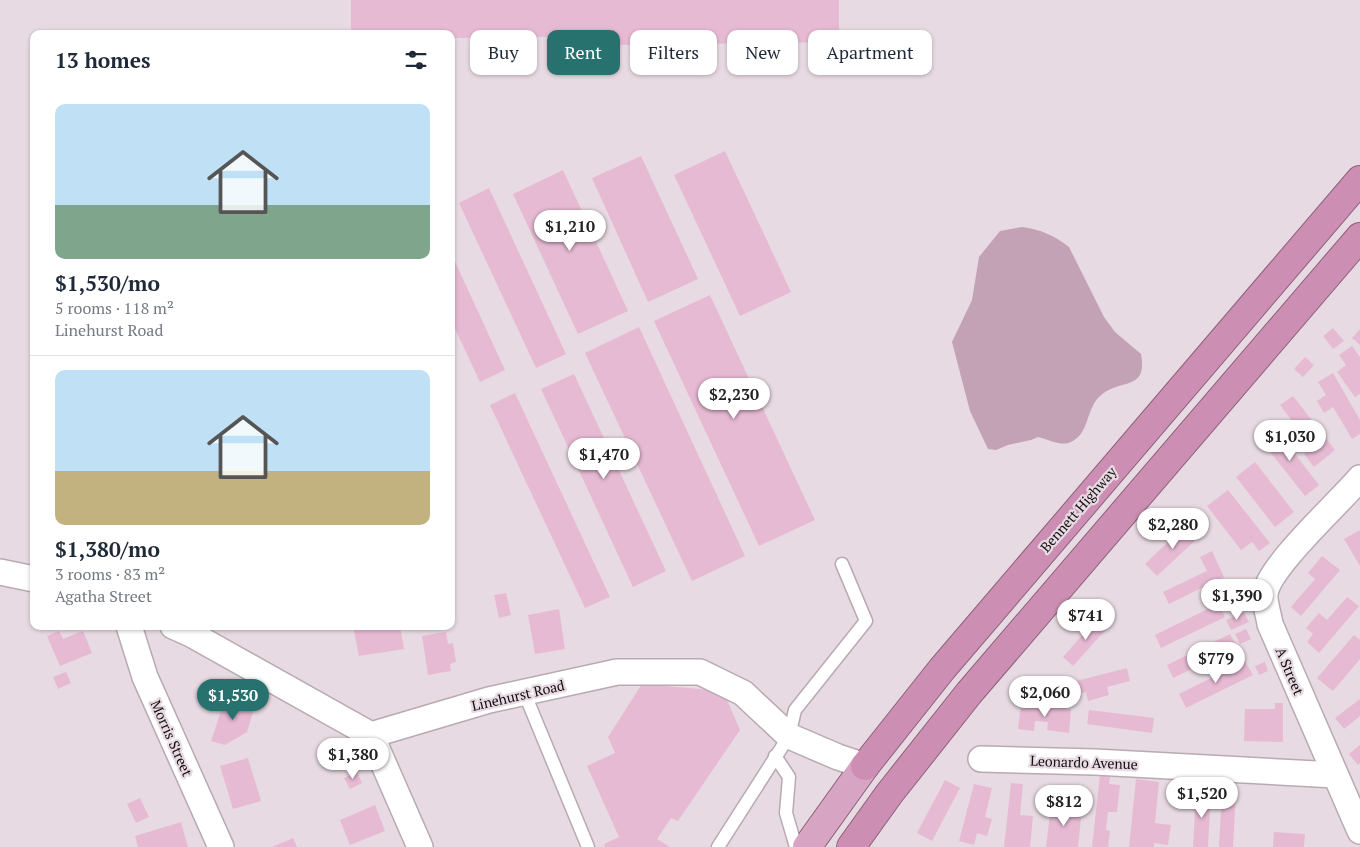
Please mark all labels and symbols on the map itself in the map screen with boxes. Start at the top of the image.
pin: $1,210 [529,210,611,252]
pin: $2,230 [693,378,775,420]
pin: $1,030 [1249,420,1331,462]
pin: $1,470 [563,438,645,480]
street label: Bennett Highway [1036,462,1121,556]
pin: $2,280 [1132,508,1214,550]
pin: $1,390 [1196,578,1278,621]
pin: $741 [1056,598,1116,641]
pin: $779 [1186,642,1246,684]
street label: A Street [1271,644,1309,698]
street label: Linehurst Road [470,675,567,715]
pin: $2,060 [1004,676,1086,718]
pin: $1,530 [192,678,274,721]
street label: Morris Street [147,697,198,780]
pin: $1,380 [312,738,394,780]
street label: Leonardo Avenue [1030,751,1138,773]
pin: $1,520 [1161,776,1243,819]
pin: $812 [1034,784,1094,827]

